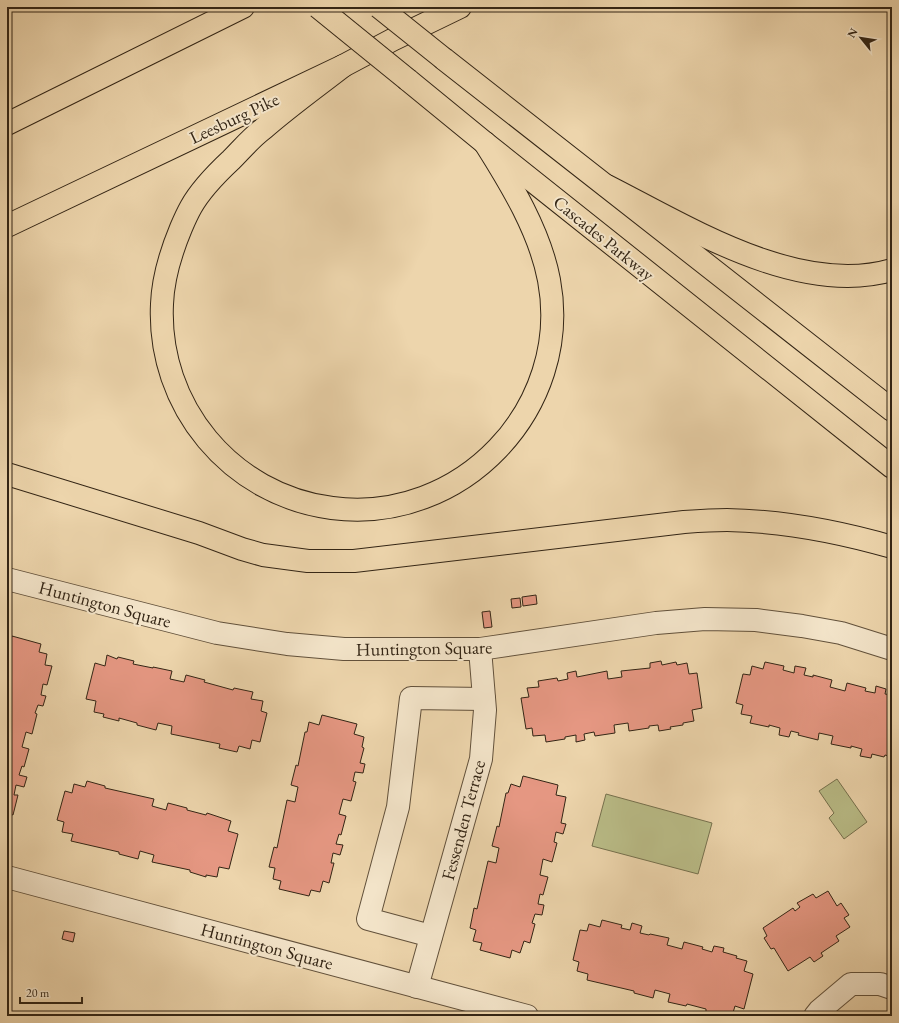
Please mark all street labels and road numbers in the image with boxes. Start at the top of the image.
street label: Leesburg Pike [186,87,282,149]
street label: Cascades Parkway [549,190,659,286]
street label: Huntington Square [36,575,174,633]
street label: Huntington Square [356,635,492,661]
street label: Fessenden Terrace [436,757,490,883]
street label: Huntington Square [198,917,336,975]

